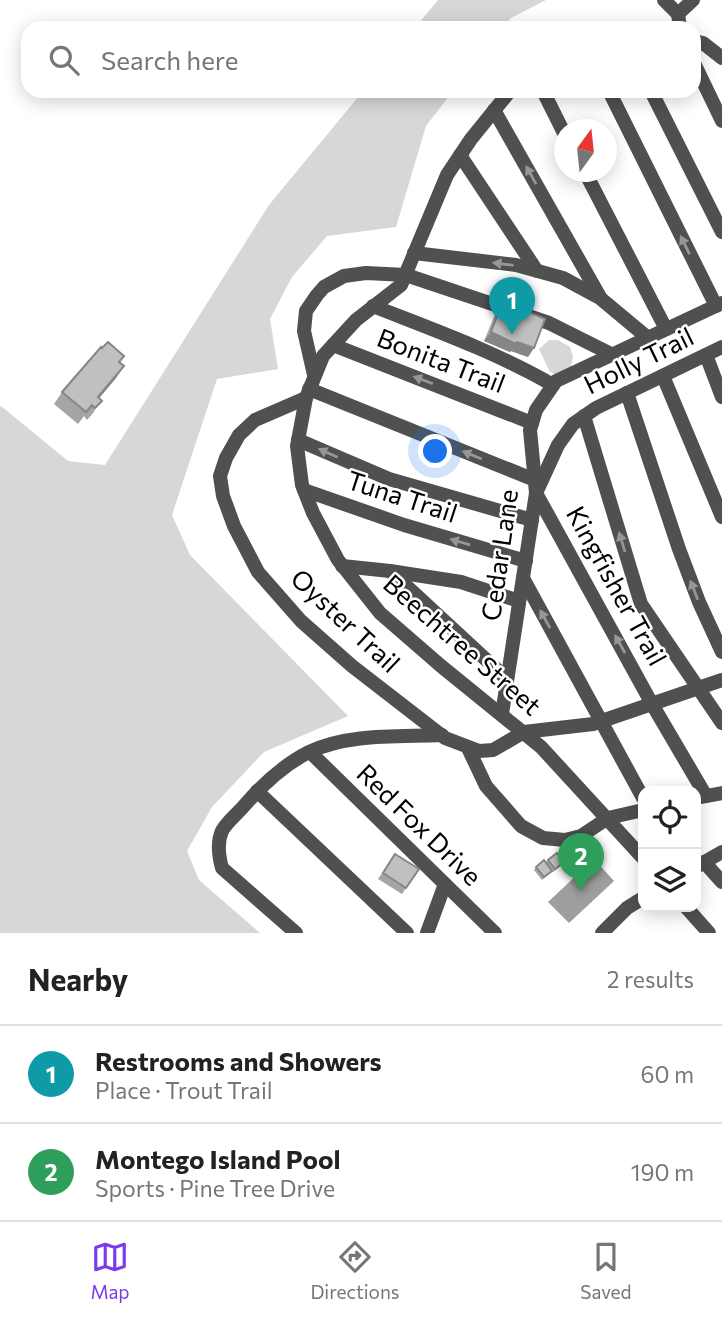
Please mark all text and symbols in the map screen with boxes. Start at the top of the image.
search box [21,21,701,98]
icon: search [45,41,83,79]
text: Search here [101,44,239,75]
north arrow [554,119,617,182]
one-way arrow [525,165,537,185]
one-way arrow [680,235,691,255]
one-way arrow [492,258,514,269]
pin: 1 [489,277,535,335]
street label: Holly Trail [578,320,698,399]
street label: Bonita Trail [373,321,510,398]
one-way arrow [413,375,434,386]
your location [418,434,452,468]
one-way arrow [318,447,338,459]
one-way arrow [461,449,482,460]
street label: Tuna Trail [343,463,461,528]
street label: Cedar Lane [474,487,523,623]
street label: Kingfisher Trail [561,500,674,670]
one-way arrow [616,532,626,553]
one-way arrow [450,537,471,547]
street label: Oyster Trail [285,562,407,678]
street label: Beechtree Street [378,567,548,721]
one-way arrow [689,579,700,600]
one-way arrow [539,609,551,628]
one-way arrow [614,634,625,654]
street label: Red Fox Drive [351,757,489,891]
map controls [638,786,701,912]
button: locate [638,786,701,849]
pin: 2 [558,833,604,891]
button: layers [638,849,701,912]
text: Nearby [28,960,128,997]
text: 2 results [607,965,694,993]
text: Restrooms and Showers [95,1045,382,1076]
text: 1 [46,1060,56,1088]
text: 60 m [641,1060,694,1088]
text: Place · Trout Trail [95,1076,273,1104]
text: Montego Island Pool [95,1143,341,1174]
text: 2 [44,1158,58,1186]
text: 190 m [631,1158,694,1186]
text: Sports · Pine Tree Drive [95,1174,335,1202]
tab: Map [90,1238,130,1303]
tab: Directions [310,1238,400,1303]
tab: Saved [580,1238,632,1303]

